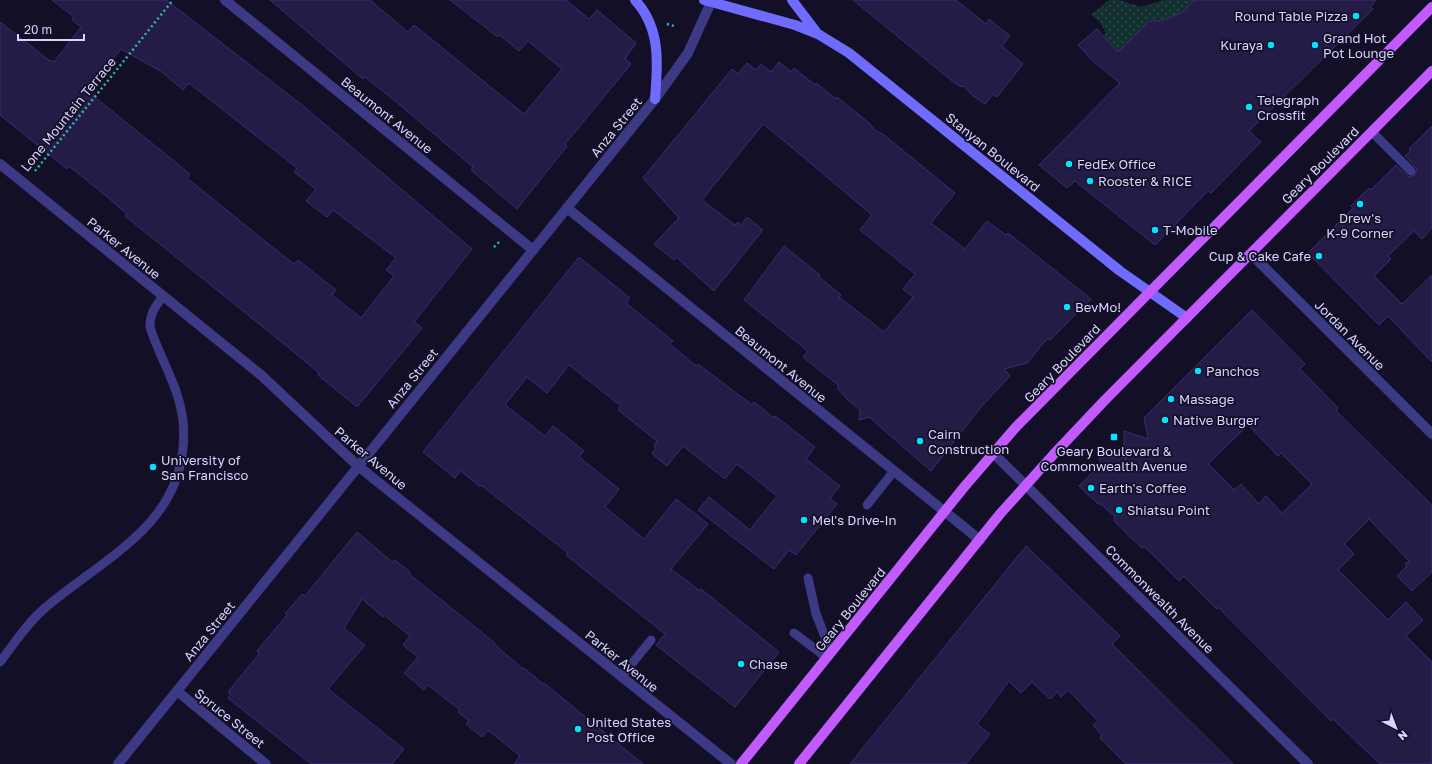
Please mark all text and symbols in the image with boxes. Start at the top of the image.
place label: Round Table Pizza [1235,8,1348,24]
marker: Round Table Pizza [1351,11,1361,21]
scale bar [18,16,84,42]
text: 20 m [24,22,52,37]
place label: Grand Hot Pot Lounge [1323,30,1394,61]
place label: Kuraya [1220,37,1263,53]
marker: Kuraya [1266,40,1276,50]
marker: Grand Hot Pot Lounge [1310,40,1320,50]
street label: Lone Mountain Terrace [17,54,119,174]
street label: Beaumont Avenue [338,73,436,157]
place label: Telegraph Crossfit [1257,92,1319,123]
street label: Anza Street [587,94,645,160]
marker: Telegraph Crossfit [1244,102,1254,112]
street label: Stanyan Boulevard [943,109,1043,195]
street label: Geary Boulevard [1278,123,1362,207]
place label: FedEx Office [1077,156,1156,172]
marker: FedEx Office [1064,159,1074,169]
place label: Rooster & RICE [1098,173,1192,189]
marker: Rooster & RICE [1085,176,1095,186]
marker: Drew's K-9 Corner [1355,199,1365,209]
place label: Drew's K-9 Corner [1326,210,1394,241]
street label: Parker Avenue [84,214,164,282]
place label: T-Mobile [1163,222,1218,238]
marker: T-Mobile [1150,225,1160,235]
place label: Cup & Cake Cafe [1209,248,1311,264]
marker: Cup & Cake Cafe [1314,251,1324,261]
street label: Jordan Avenue [1312,297,1388,373]
place label: BevMo! [1075,299,1121,315]
marker: BevMo! [1062,302,1072,312]
street label: Geary Boulevard [1021,320,1103,406]
street label: Beaumont Avenue [732,322,830,406]
street label: Anza Street [383,345,441,411]
place label: Panchos [1206,363,1260,379]
marker: Panchos [1193,366,1203,376]
place label: Massage [1179,391,1234,407]
marker: Massage [1166,394,1176,404]
place label: Native Burger [1173,412,1259,428]
marker: Native Burger [1160,415,1170,425]
street label: Parker Avenue [332,423,410,493]
place label: Cairn Construction [928,426,1009,457]
marker: Geary Boulevard & Commonwealth Avenue [1109,432,1119,442]
marker: Cairn Construction [915,436,925,446]
place label: Geary Boulevard & Commonwealth Avenue [1041,443,1187,474]
place label: University of San Francisco [161,452,248,483]
marker: University of San Francisco [148,462,158,472]
place label: Earth's Coffee [1099,480,1187,496]
marker: Earth's Coffee [1086,483,1096,493]
place label: Shiatsu Point [1127,502,1210,518]
marker: Shiatsu Point [1114,505,1124,515]
place label: Mel's Drive-In [812,512,897,528]
marker: Mel's Drive-In [799,515,809,525]
street label: Commonwealth Avenue [1102,541,1218,657]
street label: Geary Boulevard [811,564,889,654]
street label: Anza Street [180,598,238,664]
street label: Parker Avenue [582,627,662,695]
place label: Chase [749,656,788,672]
marker: Chase [736,659,746,669]
street label: Spruce Street [192,685,268,751]
north arrow [1376,708,1416,748]
place label: United States Post Office [586,714,671,745]
marker: United States Post Office [573,724,583,734]
text: N [1396,728,1410,743]

